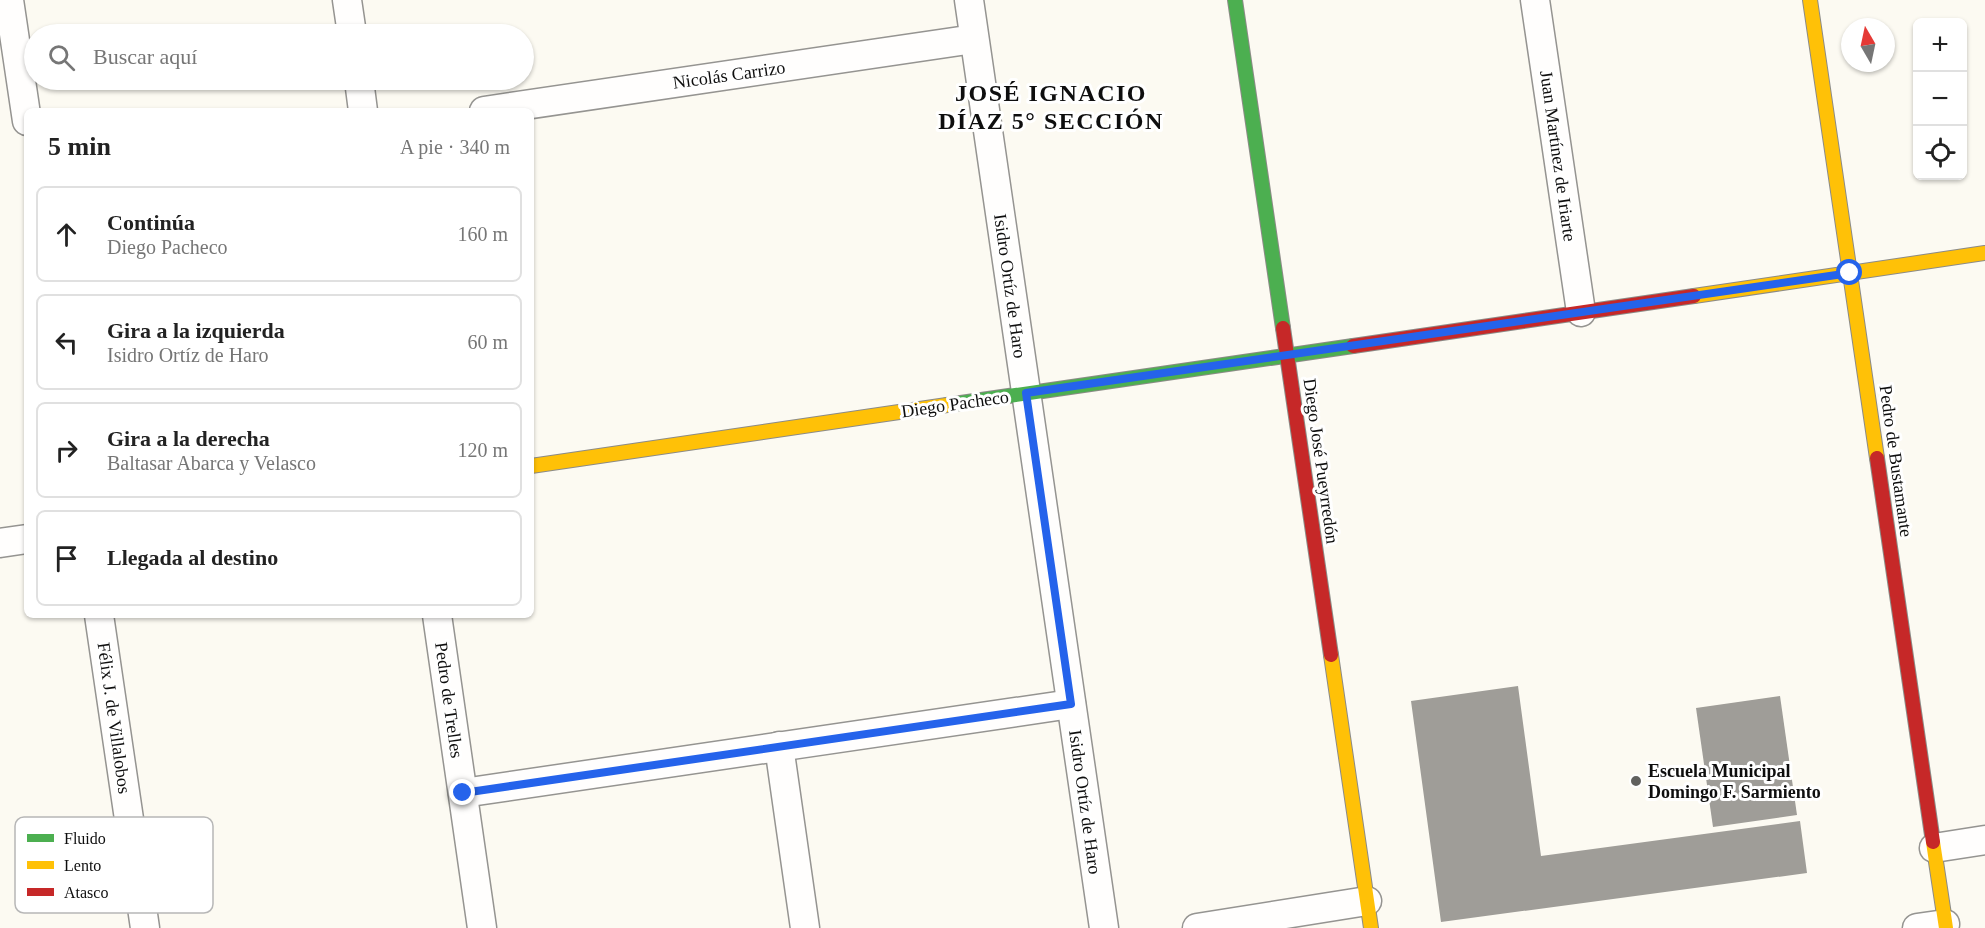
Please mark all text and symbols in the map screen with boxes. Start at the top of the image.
north arrow [1841,18,1895,72]
map controls [1913,18,1967,180]
button: + [1913,18,1967,72]
search box [24,24,534,90]
icon: search [45,41,78,74]
text: Buscar aquí [93,44,197,69]
street label: Nicolás Carrizo [671,57,787,93]
street label: Juan Martínez de Iriarte [1536,69,1580,243]
button: − [1913,72,1967,126]
district label: JOSÉ IGNACIO DÍAZ 5° SECCIÓN [938,80,1164,134]
button: locate [1913,126,1967,180]
text: 5 min [48,132,111,161]
text: A pie · 340 m [400,136,510,158]
text: Continúa [107,210,195,235]
street label: Isidro Ortíz de Haro [990,213,1030,359]
icon: ahead [50,218,83,251]
text: 160 m [457,223,508,245]
text: Diego Pacheco [107,236,228,258]
route start [1836,259,1862,285]
text: Gira a la izquierda [107,318,285,343]
icon: left [50,326,83,359]
text: 60 m [467,331,508,353]
text: Isidro Ortíz de Haro [107,344,269,366]
street label: Diego José Pueyrredón [1299,377,1343,545]
street label: Pedro de Bustamante [1875,384,1917,538]
street label: Diego Pacheco [900,387,1010,421]
text: Gira a la derecha [107,426,270,451]
icon: right [50,434,83,467]
text: 120 m [457,439,508,461]
text: Baltasar Abarca y Velasco [107,452,316,474]
icon: arrive [50,542,83,575]
text: Llegada al destino [107,545,278,570]
street label: Félix J. de Villalobos [93,641,135,795]
street label: Pedro de Trelles [431,641,467,759]
street label: Isidro Ortíz de Haro [1065,729,1105,875]
place label: Escuela Municipal Domingo F. Sarmiento [1648,761,1821,802]
marker: Escuela Municipal Domingo F. Sarmiento [1629,774,1643,788]
route end [449,779,475,805]
legend [15,817,213,913]
text: Fluido [64,830,106,847]
text: Lento [64,857,101,874]
text: Atasco [64,884,108,901]

